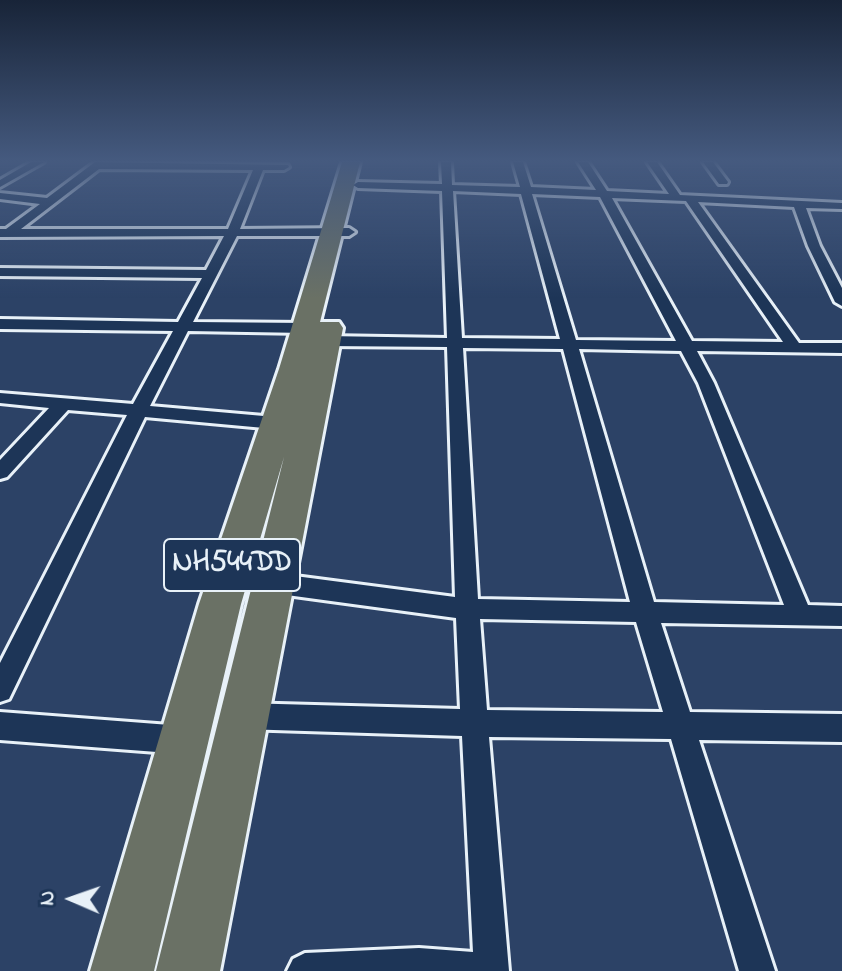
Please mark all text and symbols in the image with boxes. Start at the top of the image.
road number: NH544DD [164,539,300,591]
north arrow [32,859,112,939]
text: N [32,890,64,906]

